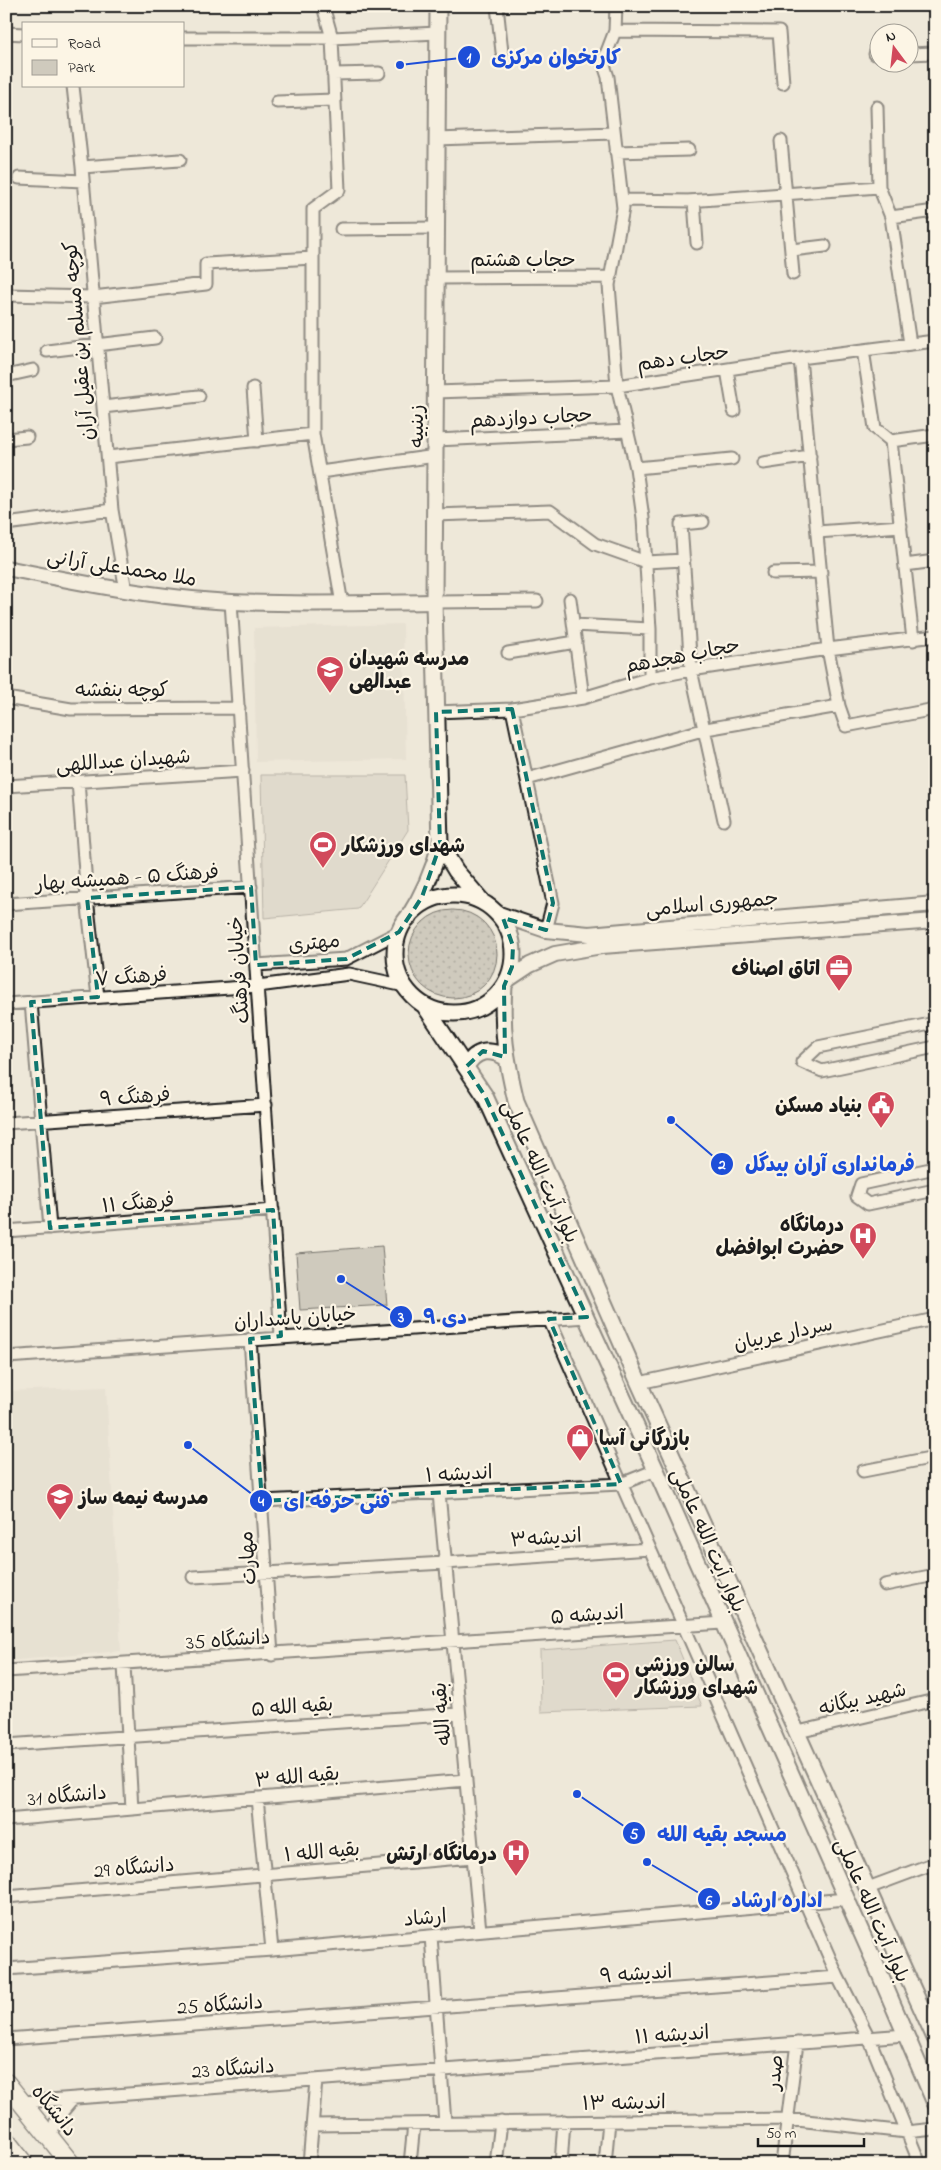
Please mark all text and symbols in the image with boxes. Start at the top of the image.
legend [22,22,185,88]
north arrow [868,22,918,72]
text: N [884,26,898,48]
text: Road [68,33,101,55]
callout: کارتخوان مرکزی [457,39,631,75]
text: کارتخوان مرکزی [491,44,621,74]
text: 1 [467,47,472,69]
text: Park [68,57,96,79]
street label: کوچه مسلم بن عقیل آران [57,240,104,442]
street label: حجاب هشتم [470,247,576,276]
street label: حجاب دهم [635,339,731,380]
street label: حجاب دوازدهم [469,402,593,437]
street label: زینبیه [404,404,433,448]
street label: ملا محمدعلی آرانی [45,543,199,596]
street label: حجاب هجدهم [622,632,743,683]
place label: مدرسه شهیدان عبدالهی [349,646,469,698]
school or university icon: مدرسه شهیدان عبدالهی [315,655,345,694]
street label: کوچه بنفشه [75,677,169,706]
street label: شهیدان عبداللهی [55,743,192,782]
sports icon: شهدای ورزشکار [308,830,338,869]
place label: شهدای ورزشکار [341,833,465,862]
street label: فرهنگ ۵ - همیشه بهار [32,859,220,901]
street label: جمهوری اسلامی [645,885,780,926]
street label: خیابان فرهنگ [222,915,259,1025]
street label: مهتری [287,927,342,962]
office icon: اتاق اصناف [824,953,854,992]
place label: اتاق اصناف [732,956,820,985]
street label: فرهنگ ۷ [94,962,168,995]
street label: فرهنگ ۹ [99,1082,171,1115]
public building icon: بنیاد مسکن [866,1090,896,1129]
place label: بنیاد مسکن [775,1093,862,1122]
street label: بلوار آیت‌ الله عاملی [493,1095,585,1249]
callout: فرمانداری آران بیدگل [710,1146,924,1182]
text: فرمانداری آران بیدگل [745,1151,915,1181]
text: 2 [717,1154,726,1176]
street label: فرهنگ ۱۱ [101,1187,176,1222]
place label: درمانگاه حضرت ابوافضل [716,1212,844,1264]
hospital icon: درمانگاه حضرت ابوافضل [848,1221,878,1260]
callout: ۹ دی [388,1299,477,1335]
street label: خیابان پاسداران [233,1301,357,1338]
text: ۹ دی [423,1304,467,1334]
text: 3 [397,1307,404,1329]
street label: سردار عربیان [731,1311,836,1360]
shop icon: بازرگانی آسا [565,1423,595,1462]
place label: بازرگانی آسا [599,1426,690,1455]
street label: اندیشه ۱ [425,1459,493,1492]
street label: بلوار آیت‌ الله عاملی [662,1464,752,1618]
school or university icon: مدرسه نیمه ساز [45,1482,75,1521]
callout: فنی حرفه ای [248,1483,400,1519]
place label: مدرسه نیمه ساز [77,1485,209,1514]
text: فنی حرفه ای [284,1488,390,1518]
text: 4 [257,1491,265,1513]
street label: اندیشه۳ [510,1523,583,1556]
street label: مهارت [233,1530,266,1586]
street label: اندیشه ۵ [549,1599,625,1634]
street label: دانشگاه 35 [185,1624,271,1659]
place label: سالن ورزشی شهدای ورزشکار [634,1652,758,1704]
sports icon: سالن ورزشی شهدای ورزشکار [601,1660,631,1699]
street label: شهید بیگانه [816,1676,909,1725]
street label: بقیه الله [426,1681,461,1747]
street label: بقیه الله ۵ [250,1691,334,1726]
street label: بقیه الله ۳ [254,1760,341,1797]
street label: دانشگاه 31 [26,1780,108,1815]
callout: مسجد بقیه الله [622,1815,797,1851]
text: مسجد بقیه الله [657,1821,787,1851]
text: 5 [630,1824,639,1846]
street label: بلوار آیت‌ الله عاملی [826,1834,916,1988]
street label: بقیه الله ۱ [283,1836,361,1871]
hospital icon: درمانگاه ارتش [501,1838,531,1877]
place label: درمانگاه ارتش [386,1841,497,1870]
street label: دانشگاه 29 [93,1852,176,1887]
callout: اداره ارشاد [696,1881,832,1917]
text: اداره ارشاد [732,1887,822,1917]
text: 6 [705,1890,713,1912]
street label: ارشاد [402,1903,448,1936]
street label: اندیشه ۹ [599,1958,673,1992]
street label: دانشگاه 25 [176,1989,264,2024]
street label: اندیشه ۱۱ [634,2019,710,2054]
street label: دانشگاه 23 [191,2053,276,2088]
street label: صدر [760,2053,793,2093]
street label: دانشگاه [23,2079,83,2144]
street label: اندیشه ۱۳ [582,2089,666,2120]
scale bar [758,2115,865,2147]
text: 50 m [766,2123,797,2145]

